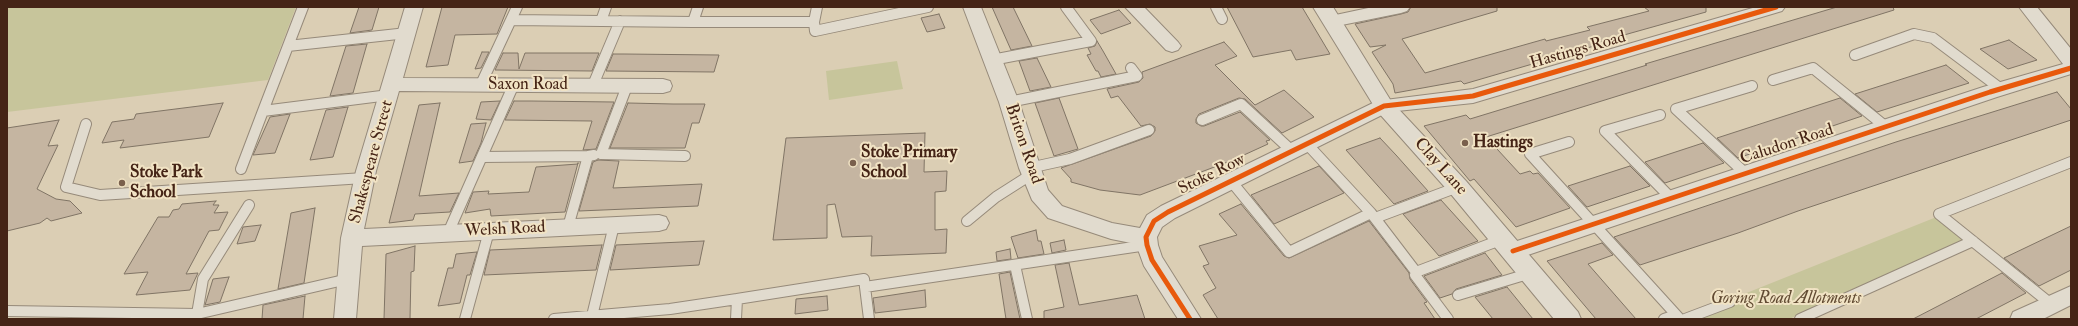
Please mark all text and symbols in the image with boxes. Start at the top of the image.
street label: Hastings Road [1528,28,1628,74]
street label: Saxon Road [488,75,568,95]
street label: Shakespeare Street [346,98,398,226]
street label: Briton Road [1000,101,1046,187]
street label: Caludon Road [1738,120,1836,170]
place label: Hastings [1473,133,1533,153]
street label: Clay Lane [1409,134,1471,200]
marker: Hastings [1460,138,1470,148]
place label: Stoke Primary School [861,143,957,183]
street label: Stoke Row [1175,150,1249,200]
marker: Stoke Primary School [848,158,858,168]
place label: Stoke Park School [130,163,203,203]
marker: Stoke Park School [117,178,127,188]
street label: Welsh Road [464,218,546,242]
park label: Goring Road Allotments [1711,289,1861,309]

